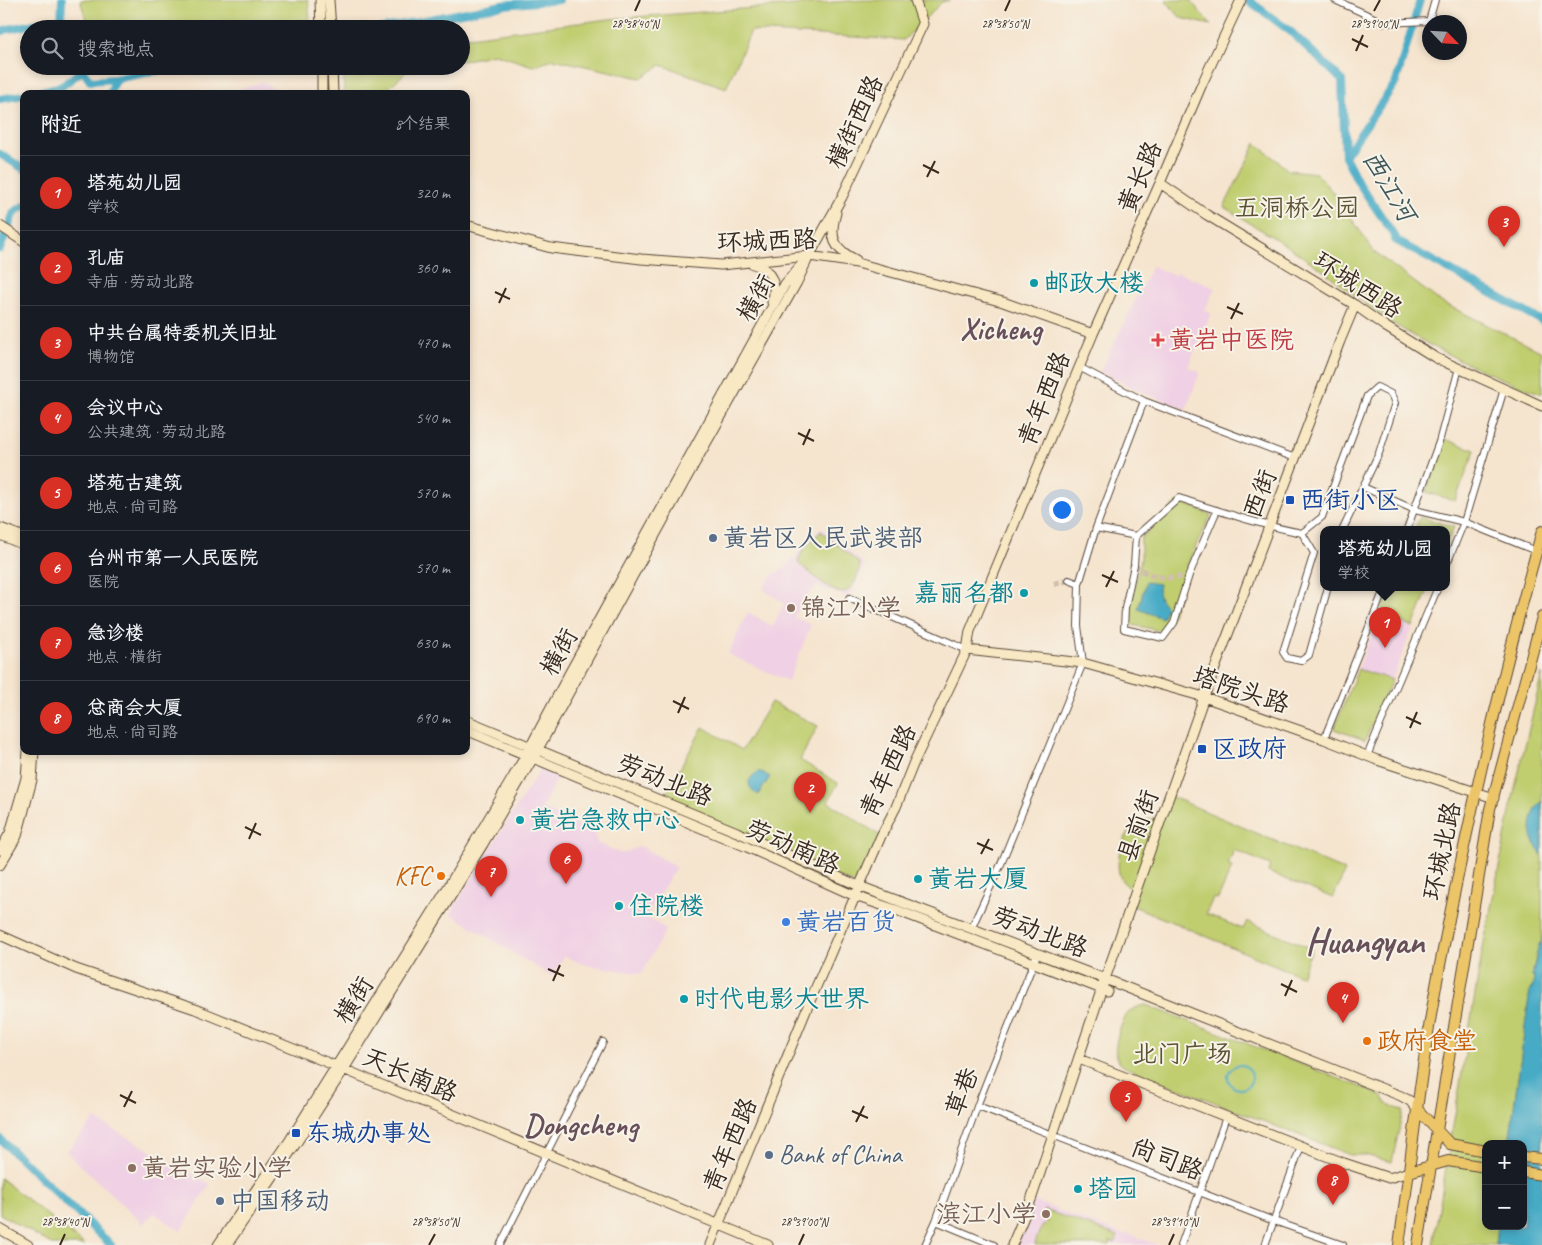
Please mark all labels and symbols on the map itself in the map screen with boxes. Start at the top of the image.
north arrow [1422,15,1467,60]
text: 28°38'40"N [611,16,660,32]
text: 28°38'50"N [981,16,1030,32]
text: 28°39'00"N [1350,16,1399,32]
street label: 横街西路 [819,70,891,174]
street label: 黄长路 [1111,136,1169,218]
water label: 西江河 [1355,144,1425,231]
park label: 五洞桥公园 [1234,192,1360,224]
pin: 3 [1488,206,1520,247]
street label: 环城西路 [716,223,818,259]
street label: 环城西路 [1307,244,1409,326]
place label: 邮政大楼 [1044,267,1144,299]
street label: 横街 [730,268,782,328]
marker: 邮政大楼 [1028,277,1040,289]
district label: Xicheng [960,310,1044,348]
place label: 黄岩中医院 [1169,324,1294,356]
marker: 黄岩中医院 [1151,333,1165,347]
street label: 青年西路 [1010,347,1078,451]
street label: 西街 [1236,465,1284,523]
place label: 西街小区 [1300,484,1400,516]
marker: 西街小区 [1284,494,1296,506]
your location [1049,497,1075,523]
place label: 黄岩区人民武装部 [723,522,923,554]
marker: 黄岩区人民武装部 [707,532,719,544]
place label: 嘉丽名都 [914,577,1014,609]
marker: 嘉丽名都 [1018,587,1030,599]
place label: 锦江小学 [801,592,901,624]
marker: 锦江小学 [785,602,797,614]
pin: 1 [1369,607,1401,648]
street label: 横街 [533,622,585,682]
street label: 塔院头路 [1188,659,1294,721]
street label: 青年西路 [852,719,924,823]
place label: 区政府 [1212,733,1287,765]
marker: 区政府 [1196,743,1208,755]
street label: 劳动北路 [613,746,717,814]
pin: 2 [794,772,826,813]
street label: 县前街 [1110,785,1166,867]
street label: 环城北路 [1416,799,1468,903]
place label: 黄岩急救中心 [530,804,680,836]
street label: 劳动南路 [741,812,845,882]
marker: 黄岩急救中心 [514,814,526,826]
pin: 6 [550,843,582,884]
pin: 7 [475,856,507,897]
place label: KFC [395,860,434,892]
place label: 黄岩大厦 [928,863,1028,895]
marker: KFC [435,870,447,882]
marker: 黄岩大厦 [912,873,924,885]
place label: 住院楼 [629,890,704,922]
street label: 劳动北路 [988,899,1092,965]
marker: 住院楼 [613,900,625,912]
place label: 黄岩百货 [796,906,896,938]
marker: 黄岩百货 [780,916,792,928]
district label: Huangyan [1306,919,1425,964]
street label: 横街 [327,970,381,1030]
pin: 4 [1327,982,1359,1023]
place label: 时代电影大世界 [694,983,869,1015]
marker: 时代电影大世界 [678,993,690,1005]
place label: 政府食堂 [1377,1025,1477,1057]
marker: 政府食堂 [1361,1035,1373,1047]
park label: 北门广场 [1132,1038,1232,1070]
street label: 天长南路 [358,1041,462,1109]
street label: 草巷 [938,1063,986,1121]
pin: 5 [1110,1081,1142,1122]
street label: 青年西路 [696,1093,764,1197]
district label: Dongcheng [524,1106,640,1144]
place label: 东城办事处 [306,1117,431,1149]
marker: 东城办事处 [290,1127,302,1139]
street label: 尚司路 [1126,1131,1208,1187]
place label: Bank of China [779,1139,904,1171]
marker: Bank of China [763,1149,775,1161]
place label: 黄岩实验小学 [142,1152,292,1184]
marker: 黄岩实验小学 [126,1162,138,1174]
pin: 8 [1317,1164,1349,1205]
place label: 塔园 [1088,1173,1138,1205]
marker: 塔园 [1072,1183,1084,1195]
place label: 中国移动 [230,1185,330,1217]
marker: 中国移动 [214,1195,226,1207]
place label: 滨江小学 [936,1198,1036,1230]
marker: 滨江小学 [1040,1208,1052,1220]
text: 28°38'40"N [41,1214,90,1230]
text: 28°38'50"N [411,1214,460,1230]
text: 28°39'00"N [780,1214,829,1230]
text: 28°39'10"N [1150,1214,1199,1230]

